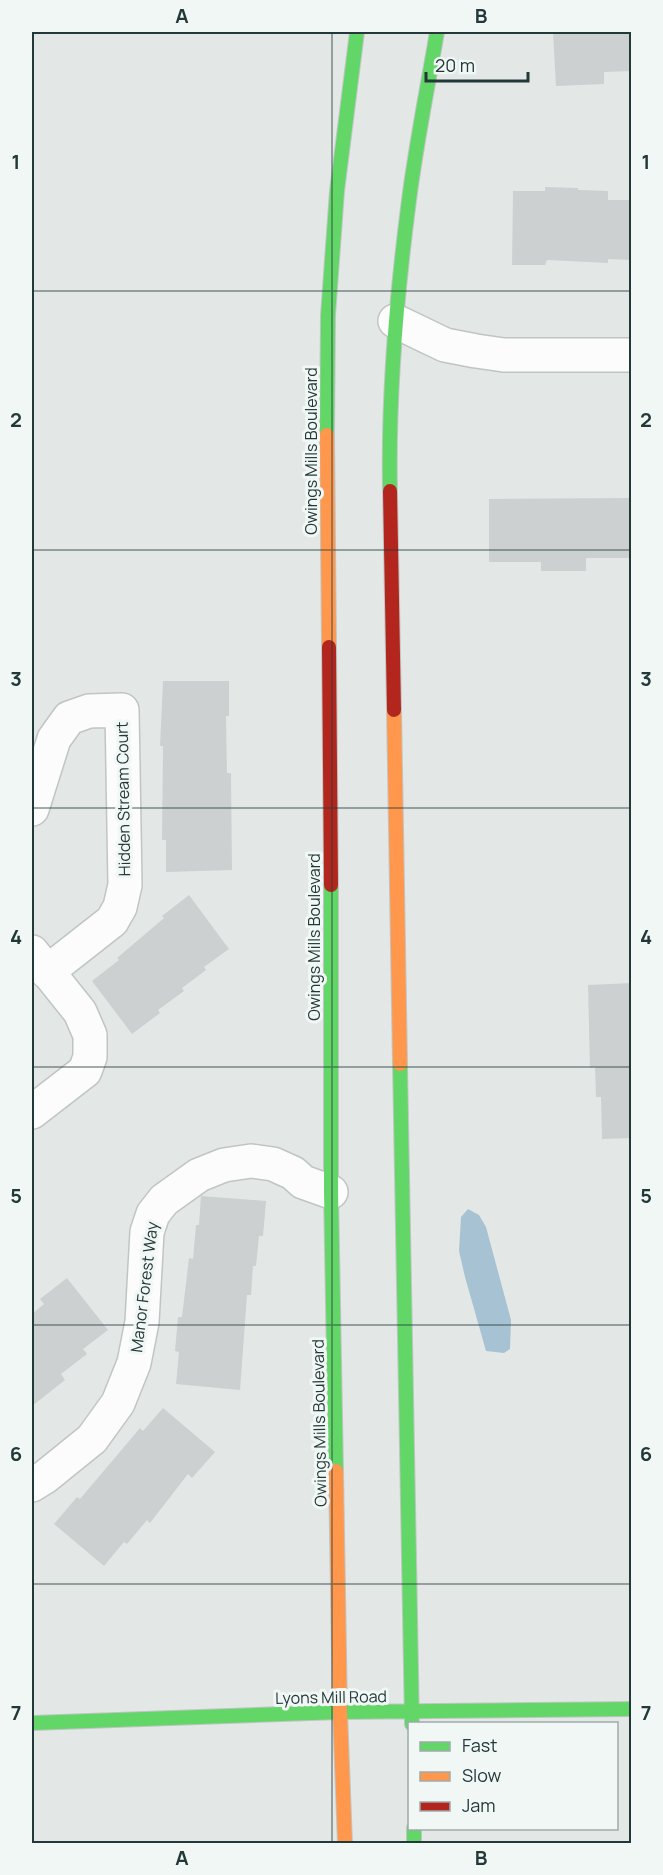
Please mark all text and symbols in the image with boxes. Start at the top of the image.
text: A [175,2,189,29]
text: B [475,2,488,29]
scale bar [426,45,528,83]
text: 20 m [435,53,475,77]
text: 1 [12,148,20,175]
text: 1 [642,148,650,175]
street label: Owings Mills Boulevard [300,367,322,535]
text: 2 [10,406,22,433]
text: 2 [640,406,652,433]
text: 3 [10,665,22,692]
text: 3 [640,665,652,692]
street label: Hidden Stream Court [111,721,135,877]
street label: Owings Mills Boulevard [303,853,325,1021]
text: 4 [10,923,22,950]
text: 4 [640,923,652,950]
text: 5 [10,1182,22,1209]
text: 5 [640,1182,652,1209]
street label: Manor Forest Way [125,1220,163,1354]
street label: Owings Mills Boulevard [307,1339,331,1507]
text: 6 [10,1440,22,1467]
text: 6 [640,1440,652,1467]
street label: Lyons Mill Road [275,1685,387,1709]
text: 7 [11,1699,21,1726]
text: 7 [641,1699,651,1726]
legend [408,1722,618,1830]
text: Fast [462,1733,497,1757]
text: Slow [462,1763,502,1787]
text: Jam [462,1793,496,1817]
text: A [175,1844,189,1871]
text: B [475,1844,488,1871]

